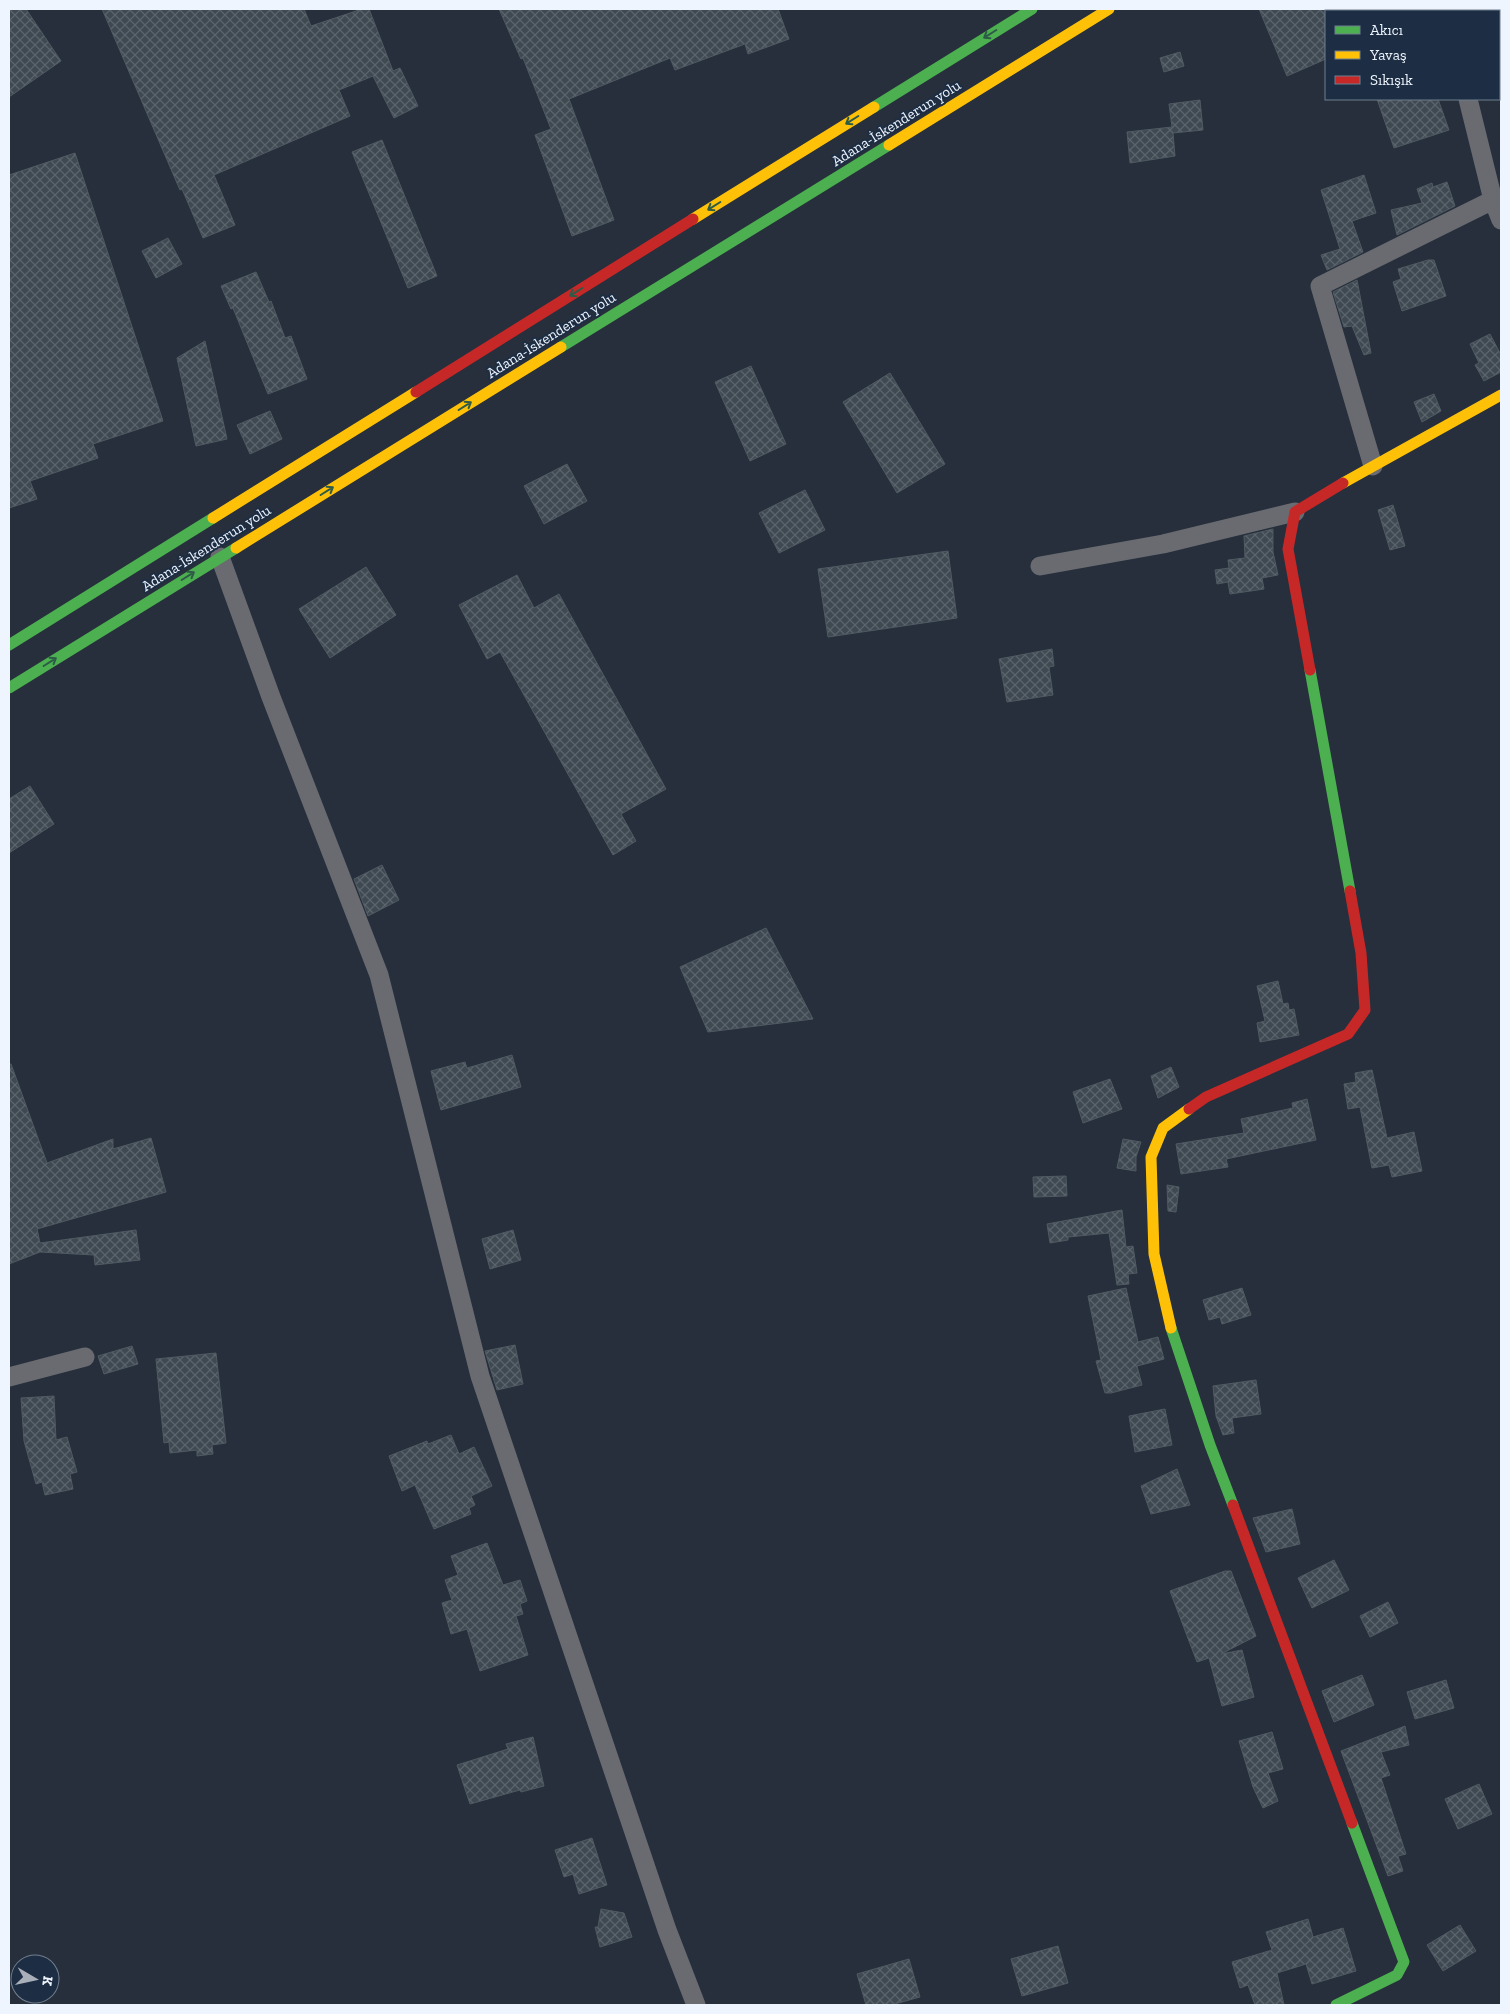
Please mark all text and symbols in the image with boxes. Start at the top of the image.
legend [1325,10,1500,100]
text: Akıcı [1370,21,1403,39]
one-way arrow [984,30,998,40]
text: Yavaş [1369,46,1407,64]
text: Sıkışık [1370,71,1413,89]
street label: Adana-İskenderun yolu [828,76,965,170]
one-way arrow [846,116,860,126]
one-way arrow [708,201,722,211]
one-way arrow [570,287,584,297]
street label: Adana-İskenderun yolu [483,288,620,382]
one-way arrow [458,400,472,411]
one-way arrow [319,486,333,496]
street label: Adana-İskenderun yolu [138,501,275,595]
one-way arrow [181,571,195,581]
one-way arrow [43,657,57,667]
north arrow [10,1954,60,2004]
text: K [38,1975,56,1988]

